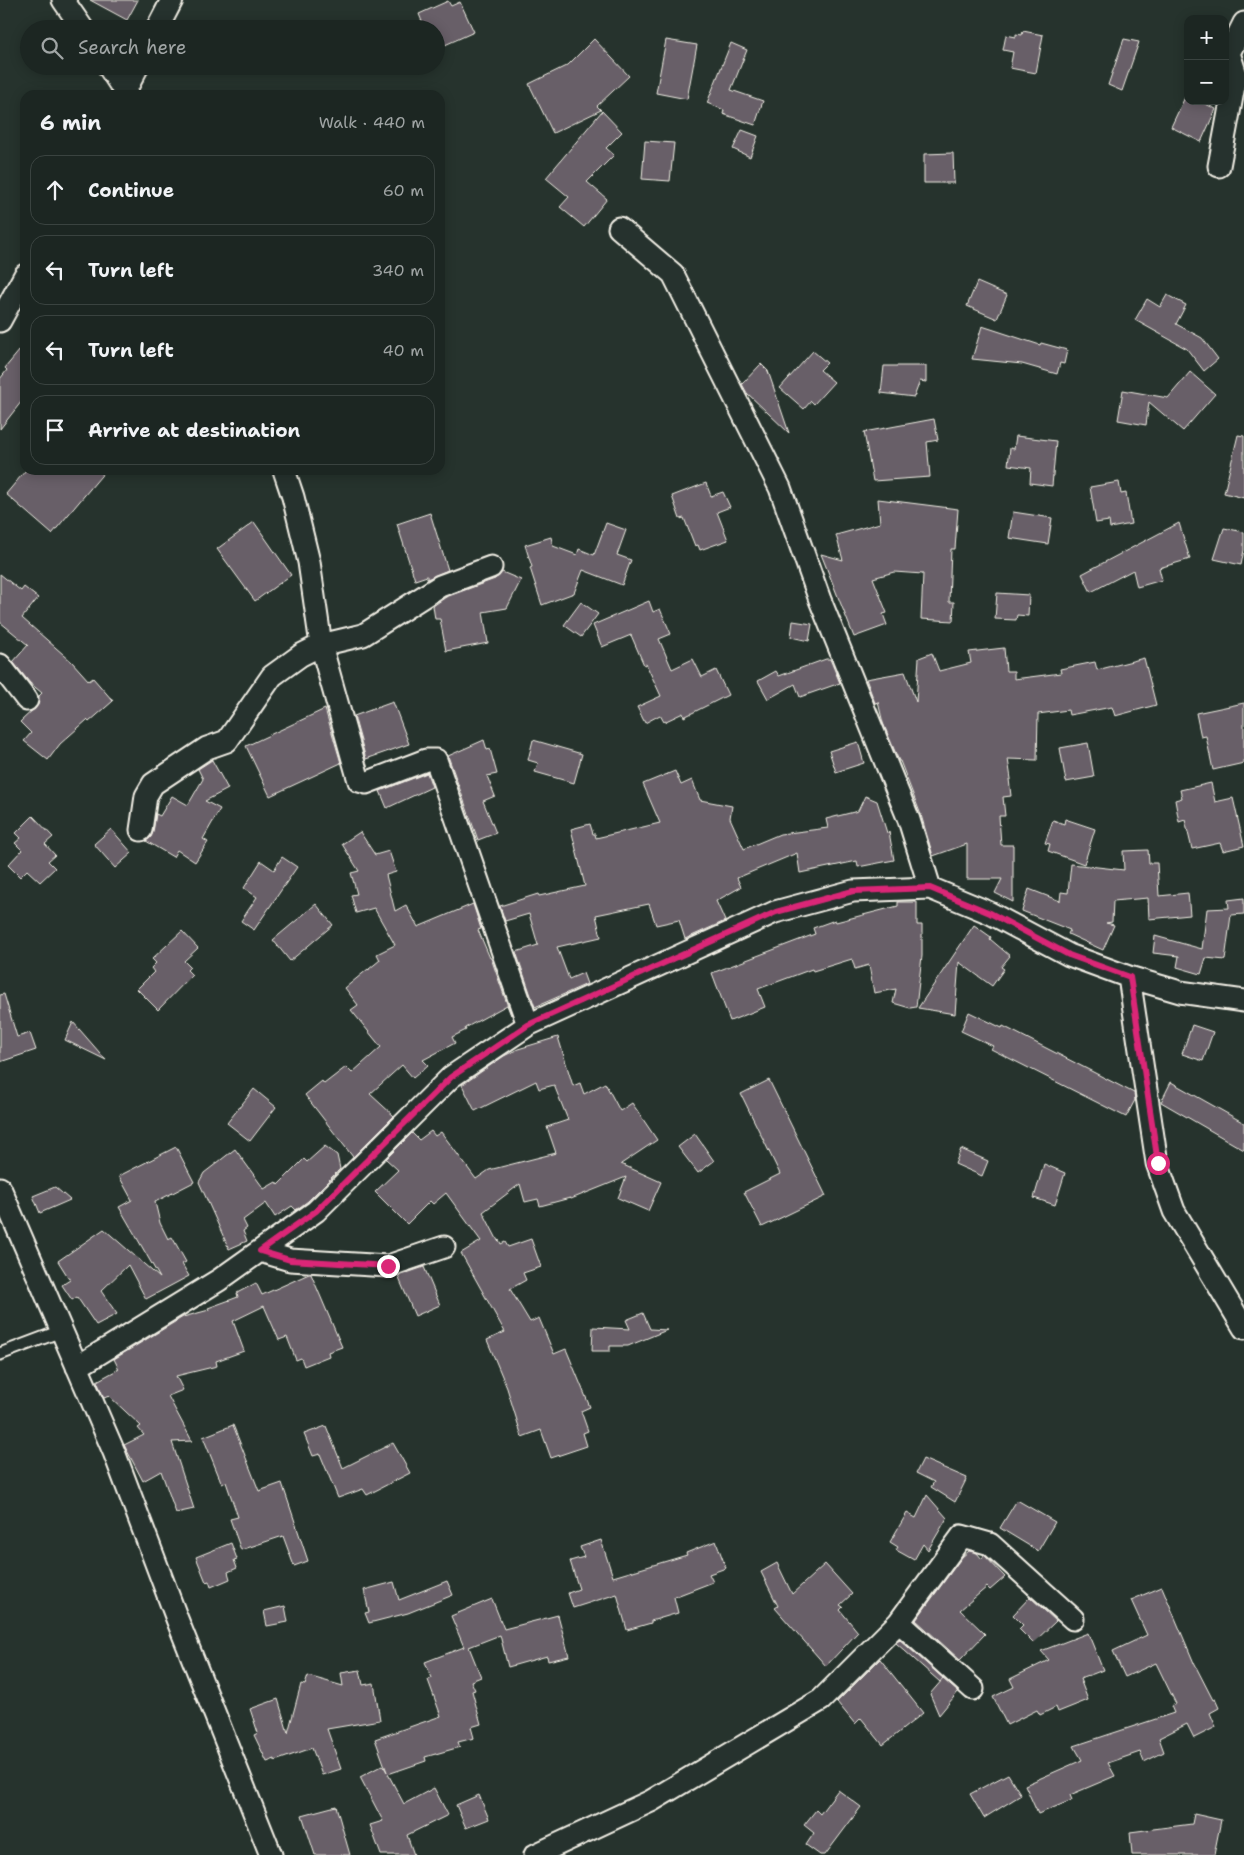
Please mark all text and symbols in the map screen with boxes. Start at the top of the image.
map controls [1184,15,1229,105]
button: + [1184,15,1229,60]
search box [20,20,445,75]
icon: search [38,34,66,62]
text: Search here [78,35,187,60]
button: − [1184,60,1229,105]
text: 6 min [40,109,101,137]
text: Walk · 440 m [319,112,425,133]
icon: ahead [41,176,69,204]
text: Continue [88,178,174,203]
text: 60 m [383,180,424,201]
icon: left [41,256,69,284]
text: Turn left [88,258,174,283]
text: 340 m [372,260,424,281]
icon: left [41,336,69,364]
text: Turn left [88,338,174,363]
text: 40 m [382,340,424,361]
icon: arrive [41,416,69,444]
text: Arrive at destination [88,418,300,443]
route start [1147,1152,1170,1175]
route end [377,1255,400,1278]

